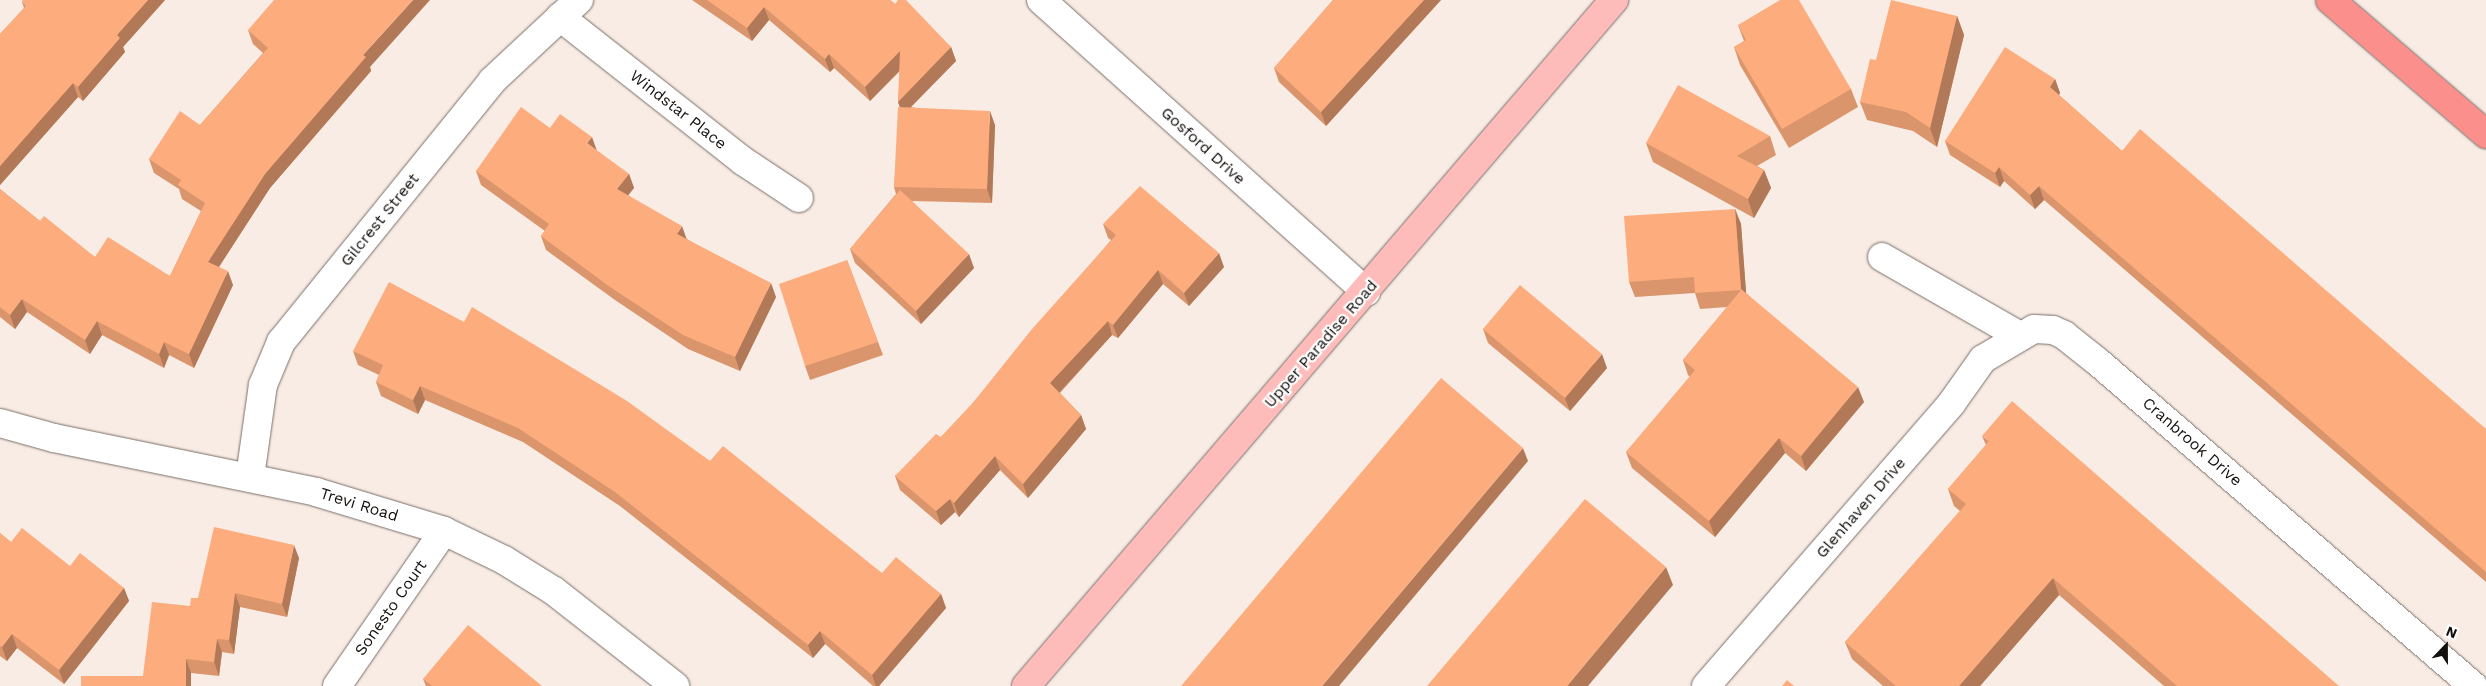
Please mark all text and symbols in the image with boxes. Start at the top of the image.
street label: Windstar Place [626,66,730,154]
street label: Gosford Drive [1157,103,1249,189]
street label: Gilcrest Street [337,170,423,270]
street label: Upper Paradise Road [1260,276,1382,412]
street label: Cranbrook Drive [2138,393,2246,491]
street label: Glenhaven Drive [1812,454,1910,562]
street label: Trevi Road [317,484,401,526]
street label: Sonesto Court [351,556,431,660]
north arrow [2421,621,2471,671]
text: N [2444,623,2459,641]

